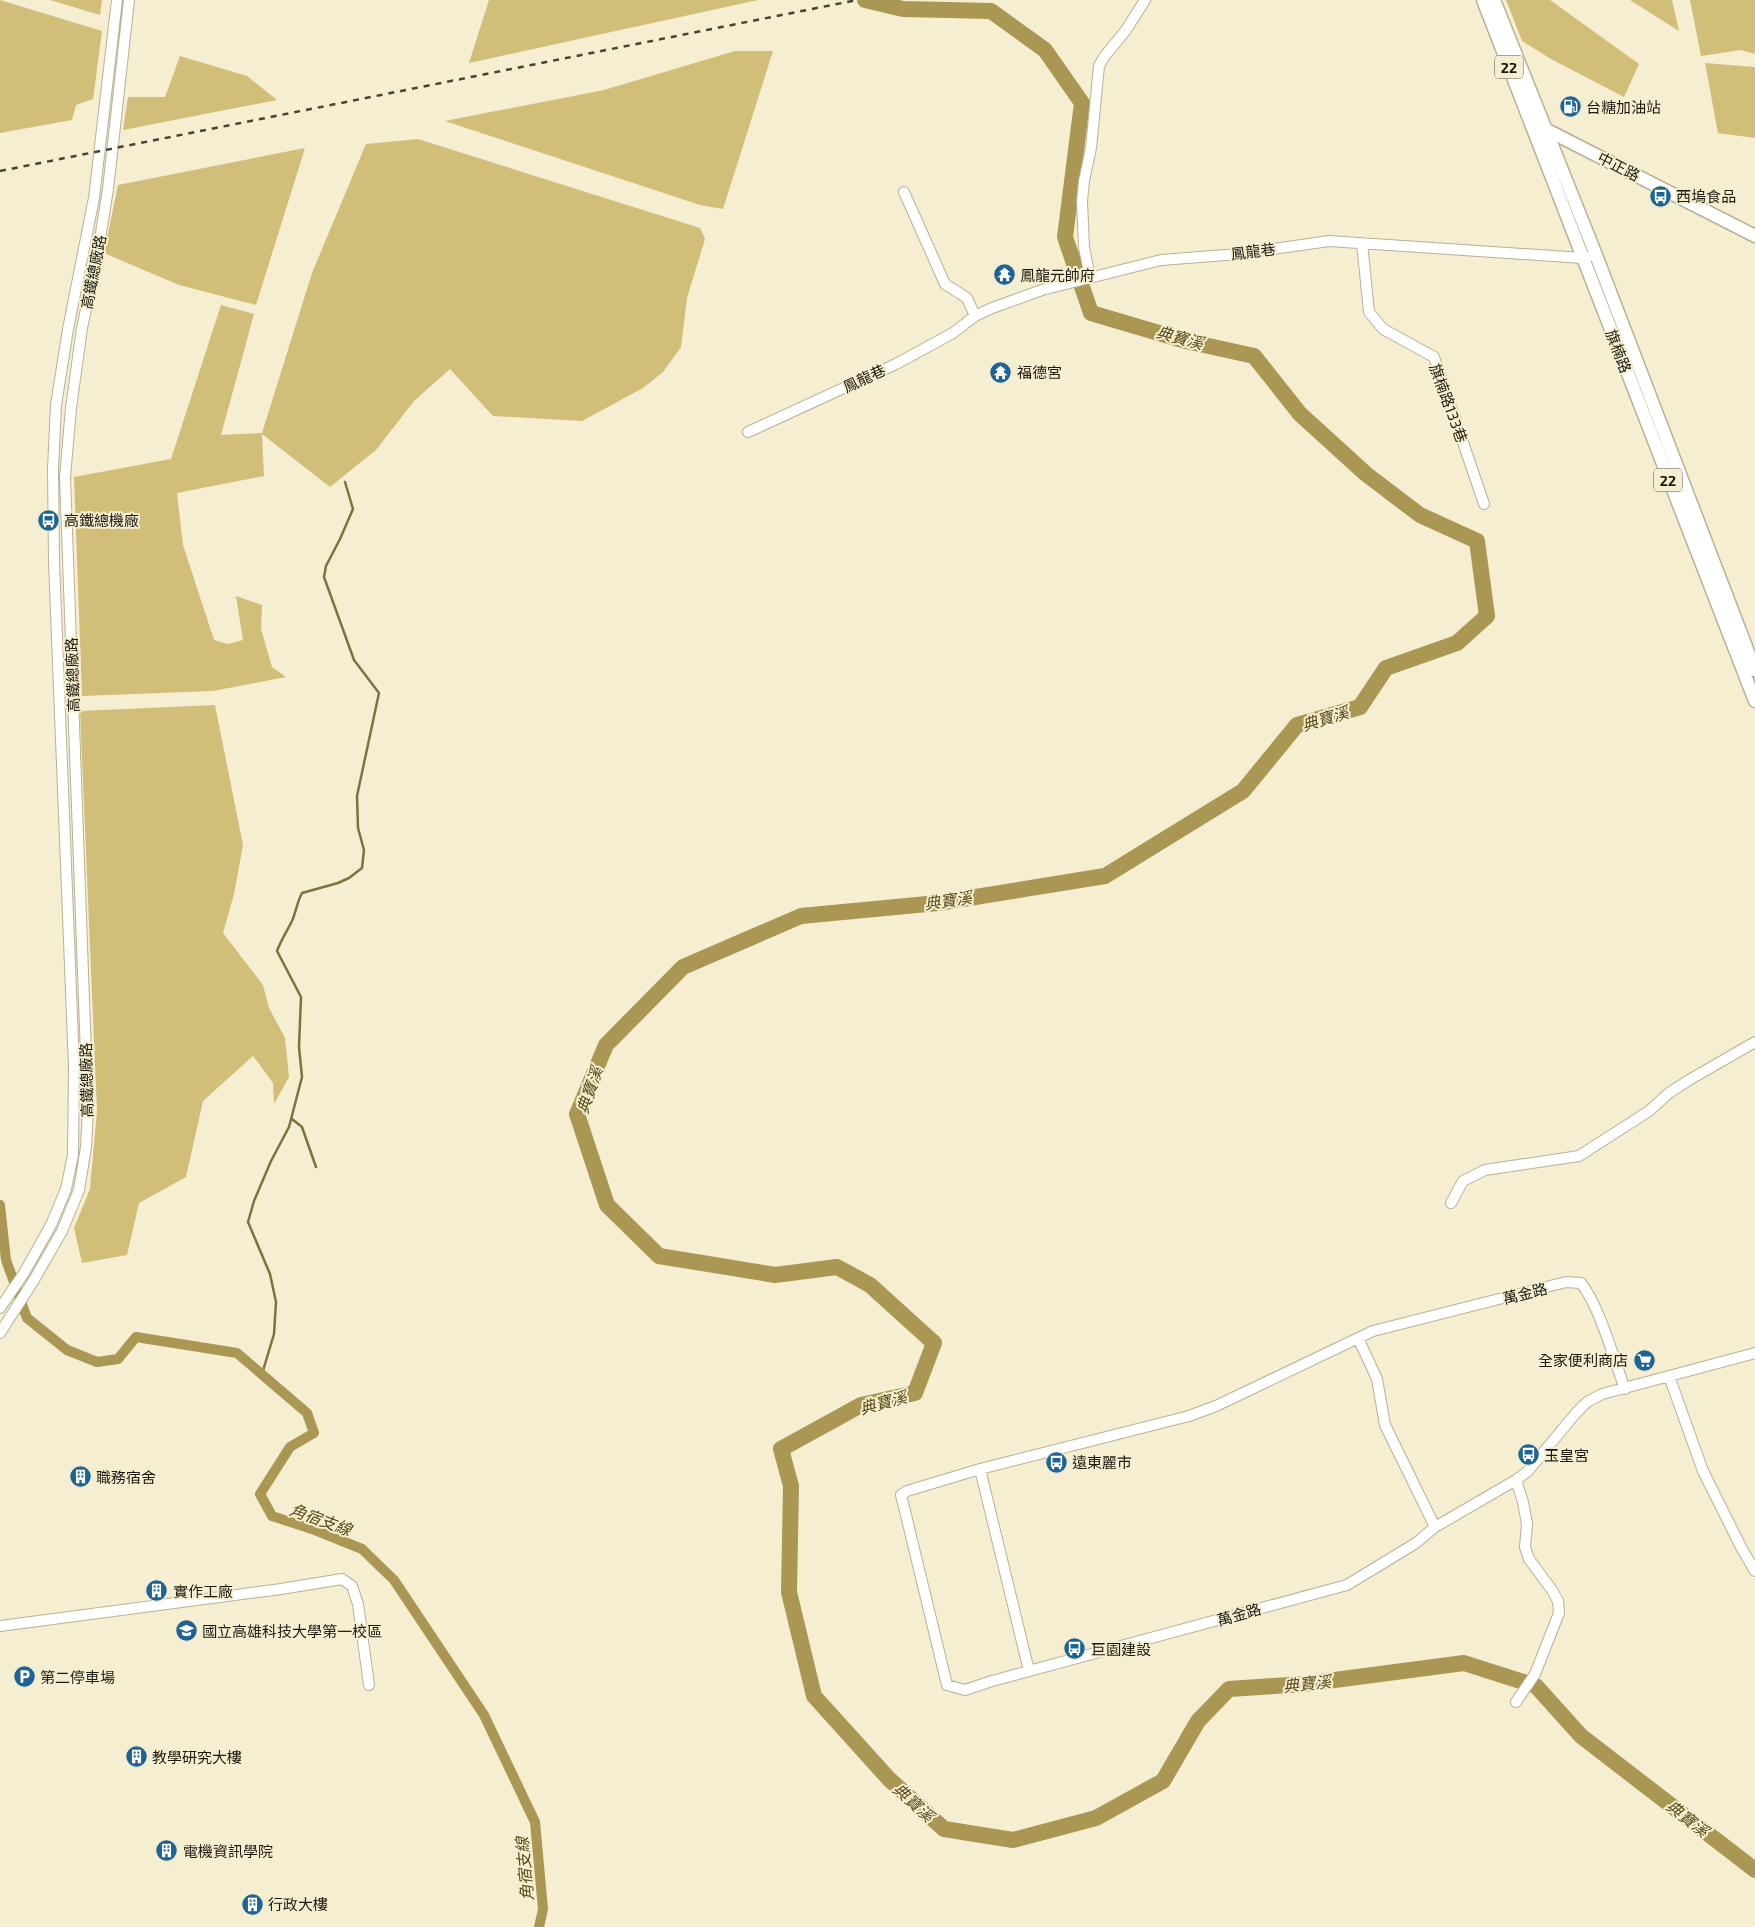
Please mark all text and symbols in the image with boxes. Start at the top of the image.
road number: 22 [1495,56,1523,78]
fuel station icon: 台糖加油站 [1558,95,1582,119]
place label: 台糖加油站 [1586,98,1661,116]
street label: 中正路 [1595,148,1643,184]
bus stop icon: 西塢食品 [1648,184,1672,208]
place label: 西塢食品 [1676,187,1736,205]
street label: 高鐵總廠路 [77,233,109,311]
street label: 鳳龍巷 [1230,239,1276,263]
temple icon: 鳳龍元帥府 [992,263,1016,287]
place label: 鳳龍元帥府 [1020,266,1095,284]
water label: 典寶溪 [1154,322,1208,353]
street label: 旗楠路 [1603,327,1635,375]
street label: 鳳龍巷 [840,360,888,396]
temple icon: 福德宮 [989,360,1013,384]
street label: 旗楠路133巷 [1426,361,1472,445]
place label: 福德宮 [1017,363,1062,381]
road number: 22 [1654,468,1682,492]
bus stop icon: 高鐵總機廠 [36,508,60,532]
place label: 高鐵總機廠 [64,511,139,529]
street label: 高鐵總廠路 [62,637,82,713]
water label: 典寶溪 [1299,701,1353,734]
water label: 典寶溪 [923,887,975,913]
street label: 高鐵總廠路 [76,1042,96,1118]
water label: 典寶溪 [572,1062,606,1116]
street label: 萬金路 [1501,1279,1549,1307]
supermarket icon: 全家便利商店 [1632,1348,1656,1372]
place label: 全家便利商店 [1538,1351,1628,1369]
water label: 典寶溪 [857,1386,911,1417]
bus stop icon: 玉皇宮 [1516,1443,1540,1467]
place label: 玉皇宮 [1544,1446,1589,1464]
bus stop icon: 遠東麗市 [1044,1450,1068,1474]
place label: 遠東麗市 [1072,1453,1132,1471]
building icon: 職務宿舍 [68,1465,92,1489]
place label: 職務宿舍 [96,1468,156,1486]
water label: 角宿支線 [288,1499,356,1540]
building icon: 實作工廠 [145,1579,169,1603]
place label: 實作工廠 [173,1582,233,1600]
street label: 萬金路 [1215,1599,1263,1629]
school or university icon: 國立高雄科技大學第一校區 [174,1619,198,1643]
place label: 國立高雄科技大學第一校區 [202,1622,382,1640]
bus stop icon: 巨園建設 [1063,1637,1087,1661]
place label: 巨園建設 [1091,1640,1151,1658]
parking icon: 第二停車場 [12,1665,36,1689]
place label: 第二停車場 [40,1668,115,1686]
water label: 典寶溪 [1282,1671,1334,1695]
building icon: 教學研究大樓 [124,1745,148,1769]
place label: 教學研究大樓 [152,1748,242,1766]
water label: 典寶溪 [890,1779,940,1826]
water label: 典寶溪 [1663,1796,1714,1841]
water label: 角宿支線 [512,1834,536,1902]
building icon: 電機資訊學院 [155,1839,179,1863]
place label: 電機資訊學院 [183,1842,273,1860]
building icon: 行政大樓 [240,1892,264,1916]
place label: 行政大樓 [268,1895,328,1913]

